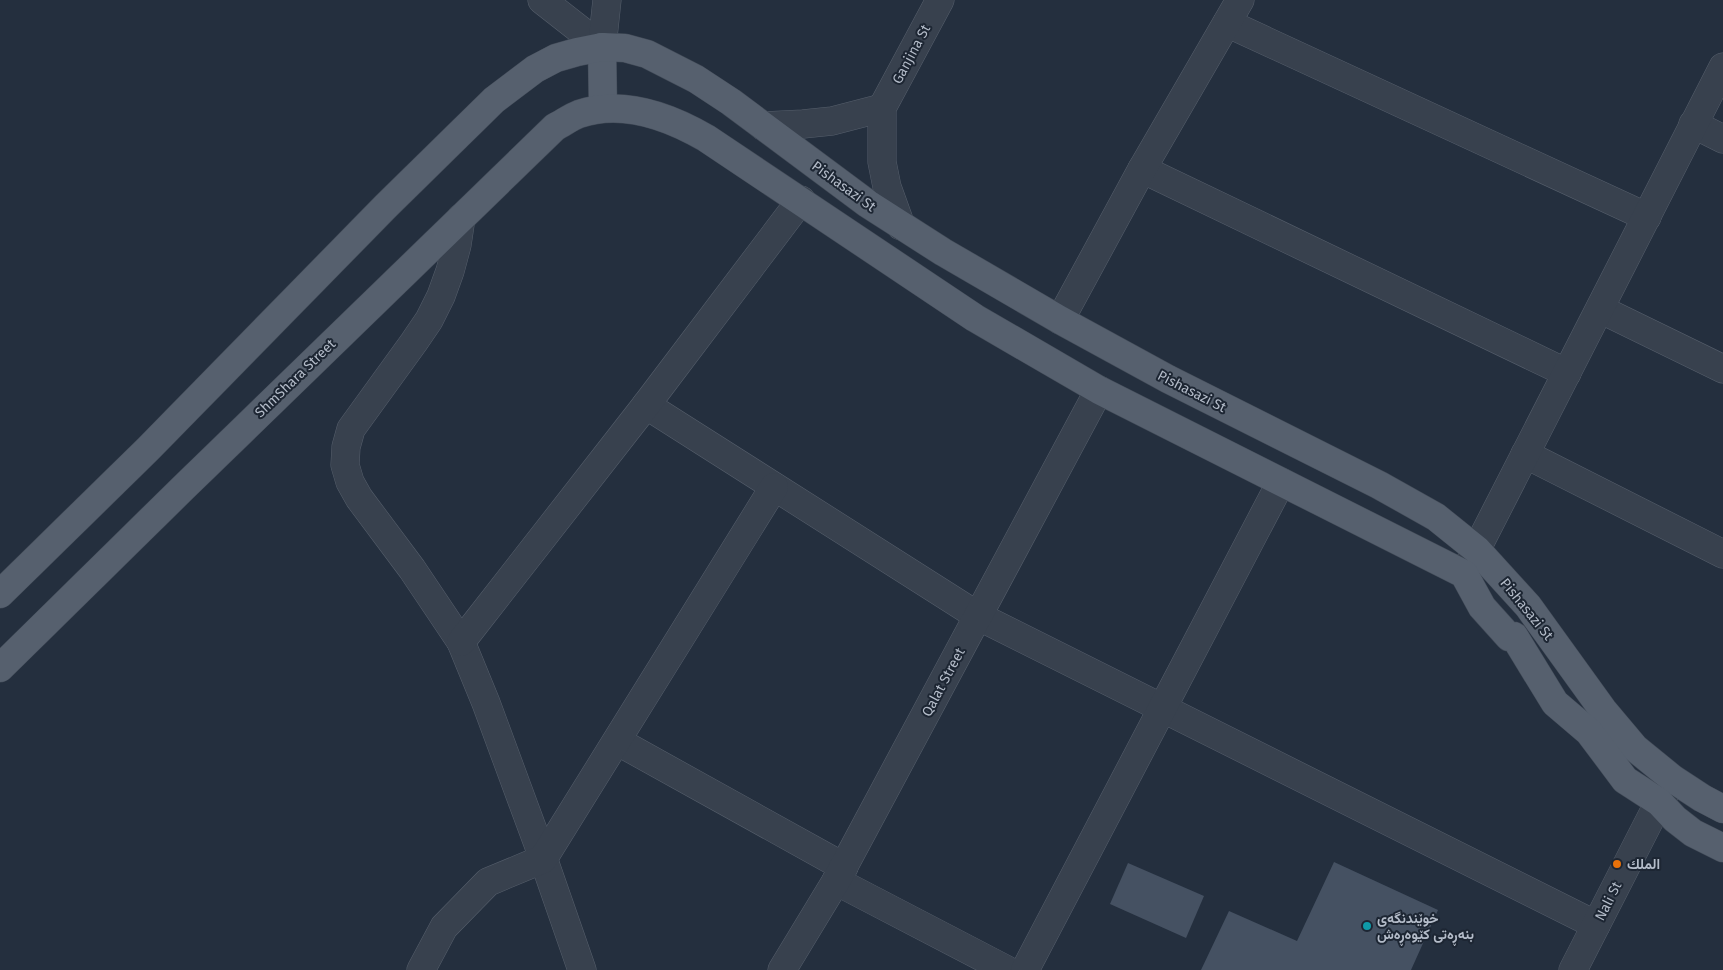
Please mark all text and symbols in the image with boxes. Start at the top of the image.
street label: Ganjina St [889,21,935,87]
street label: Pishasazi St [808,158,880,216]
street label: ShmShara Street [251,335,340,421]
street label: Pishasazi St [1155,367,1230,416]
street label: Pishasazi St [1496,575,1557,644]
street label: Qalat Street [918,644,969,720]
place label: الملك [1627,856,1660,873]
marker: الملك [1611,858,1623,870]
street label: Nali St [1591,878,1626,924]
place label: خوێندنگەی بنەڕەتی کێوەڕەش [1377,910,1474,946]
marker: خوێندنگەی بنەڕەتی کێوەڕەش [1361,920,1373,932]

